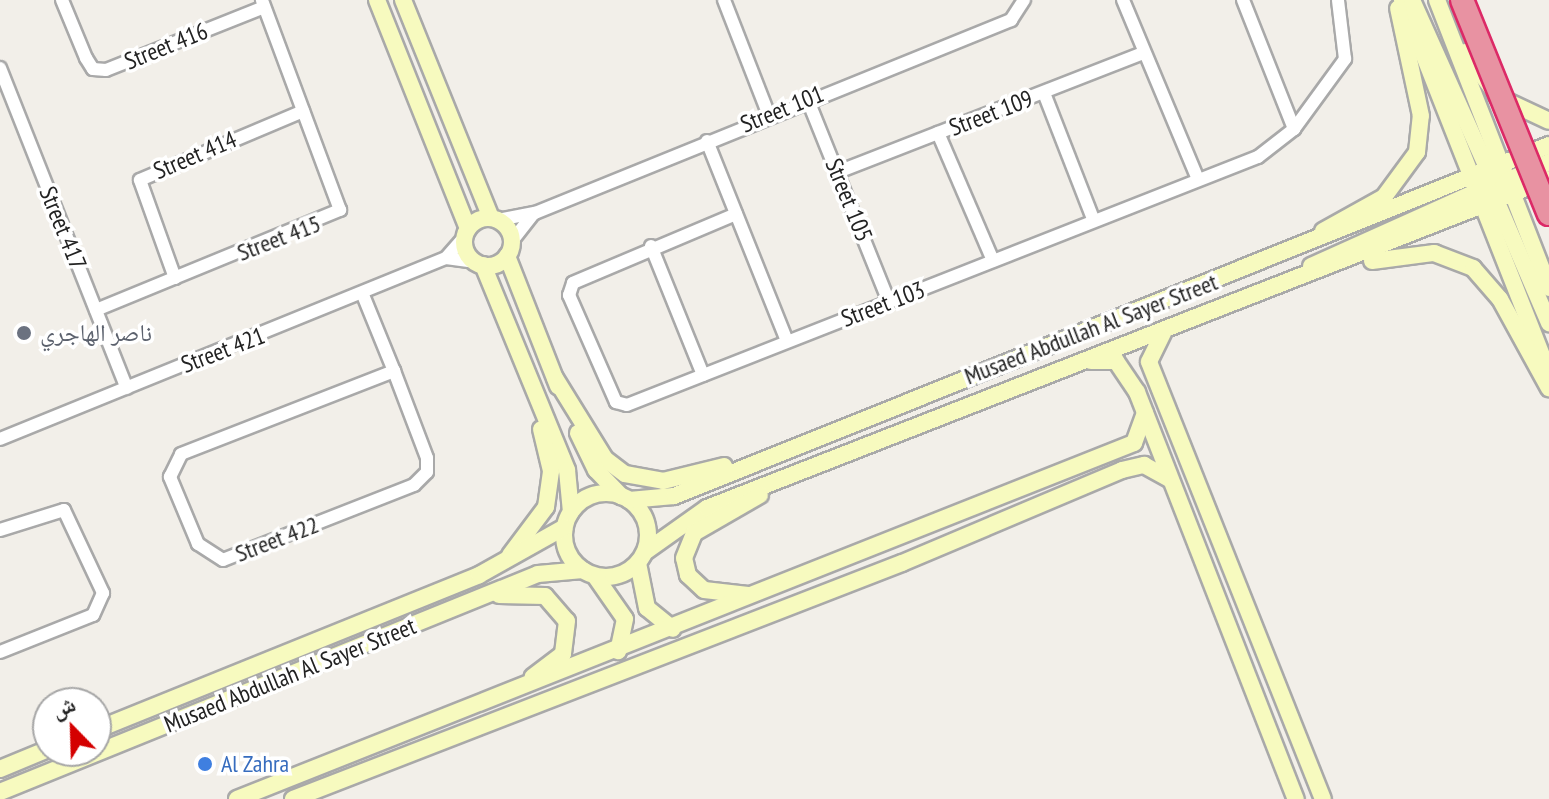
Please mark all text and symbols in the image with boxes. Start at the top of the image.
street label: Street 416 [120,16,212,76]
street label: Street 101 [736,79,828,139]
street label: Street 109 [945,84,1037,142]
street label: Street 414 [149,125,241,185]
street label: Street 105 [819,154,879,246]
street label: Street 417 [33,182,93,274]
street label: Street 415 [233,209,325,267]
street label: Musaed Abdullah Al Sayer Street [960,267,1222,391]
street label: Street 103 [837,275,929,333]
place label: ناصر الهاجري [40,319,152,347]
street label: Street 421 [177,321,269,379]
marker: ناصر الهاجري [15,324,33,342]
street label: Street 422 [231,510,323,568]
street label: Musaed Abdullah Al Sayer Street [159,611,421,739]
north arrow [32,687,112,767]
text: ش [47,689,80,724]
place label: Al Zahra [221,750,290,778]
marker: Al Zahra [196,755,214,773]

